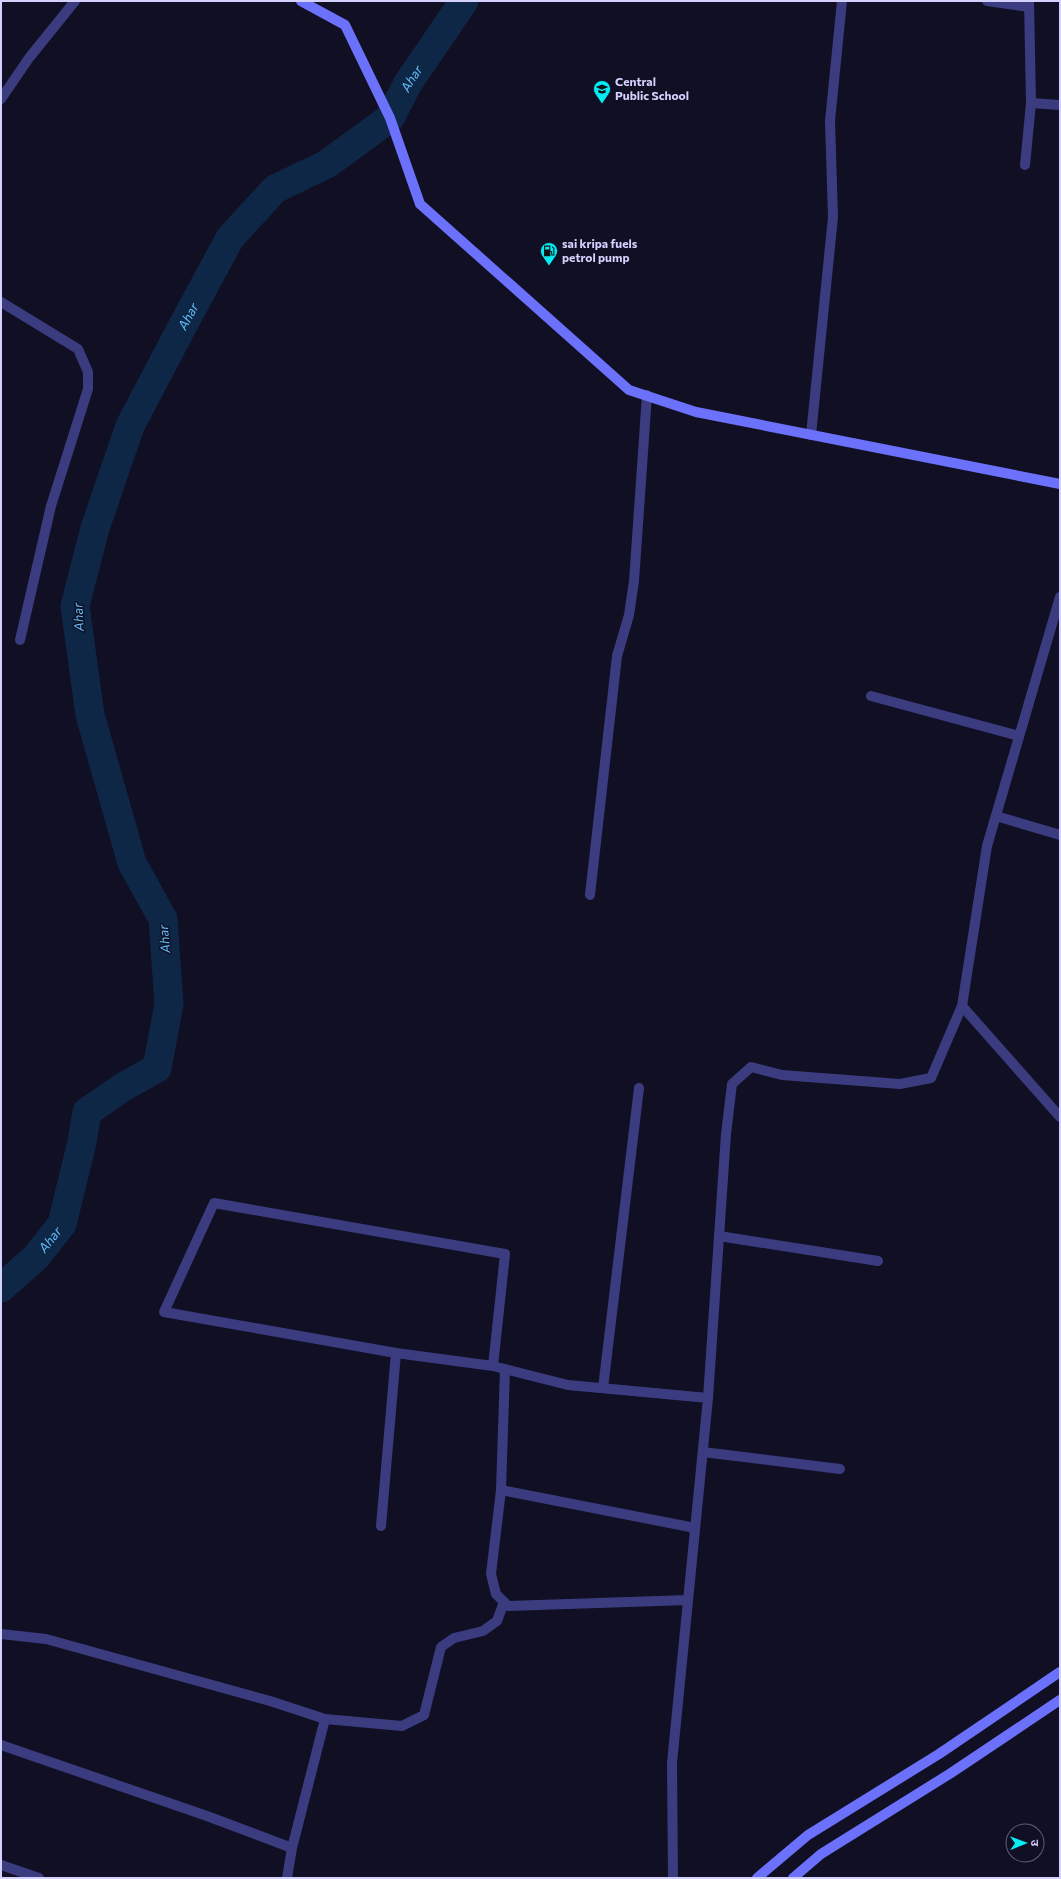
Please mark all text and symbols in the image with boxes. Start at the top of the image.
water label: Ahar [396,62,426,95]
place label: Central Public School [615,74,689,102]
school or university icon: Central Public School [592,79,612,104]
place label: sai kripa fuels petrol pump [562,236,638,264]
fuel station icon: sai kripa fuels petrol pump [539,241,559,266]
water label: Ahar [174,299,202,333]
water label: Ahar [69,602,87,633]
water label: Ahar [155,923,173,955]
water label: Ahar [34,1223,65,1256]
north arrow [1005,1823,1045,1863]
text: उ [1029,1839,1042,1847]

